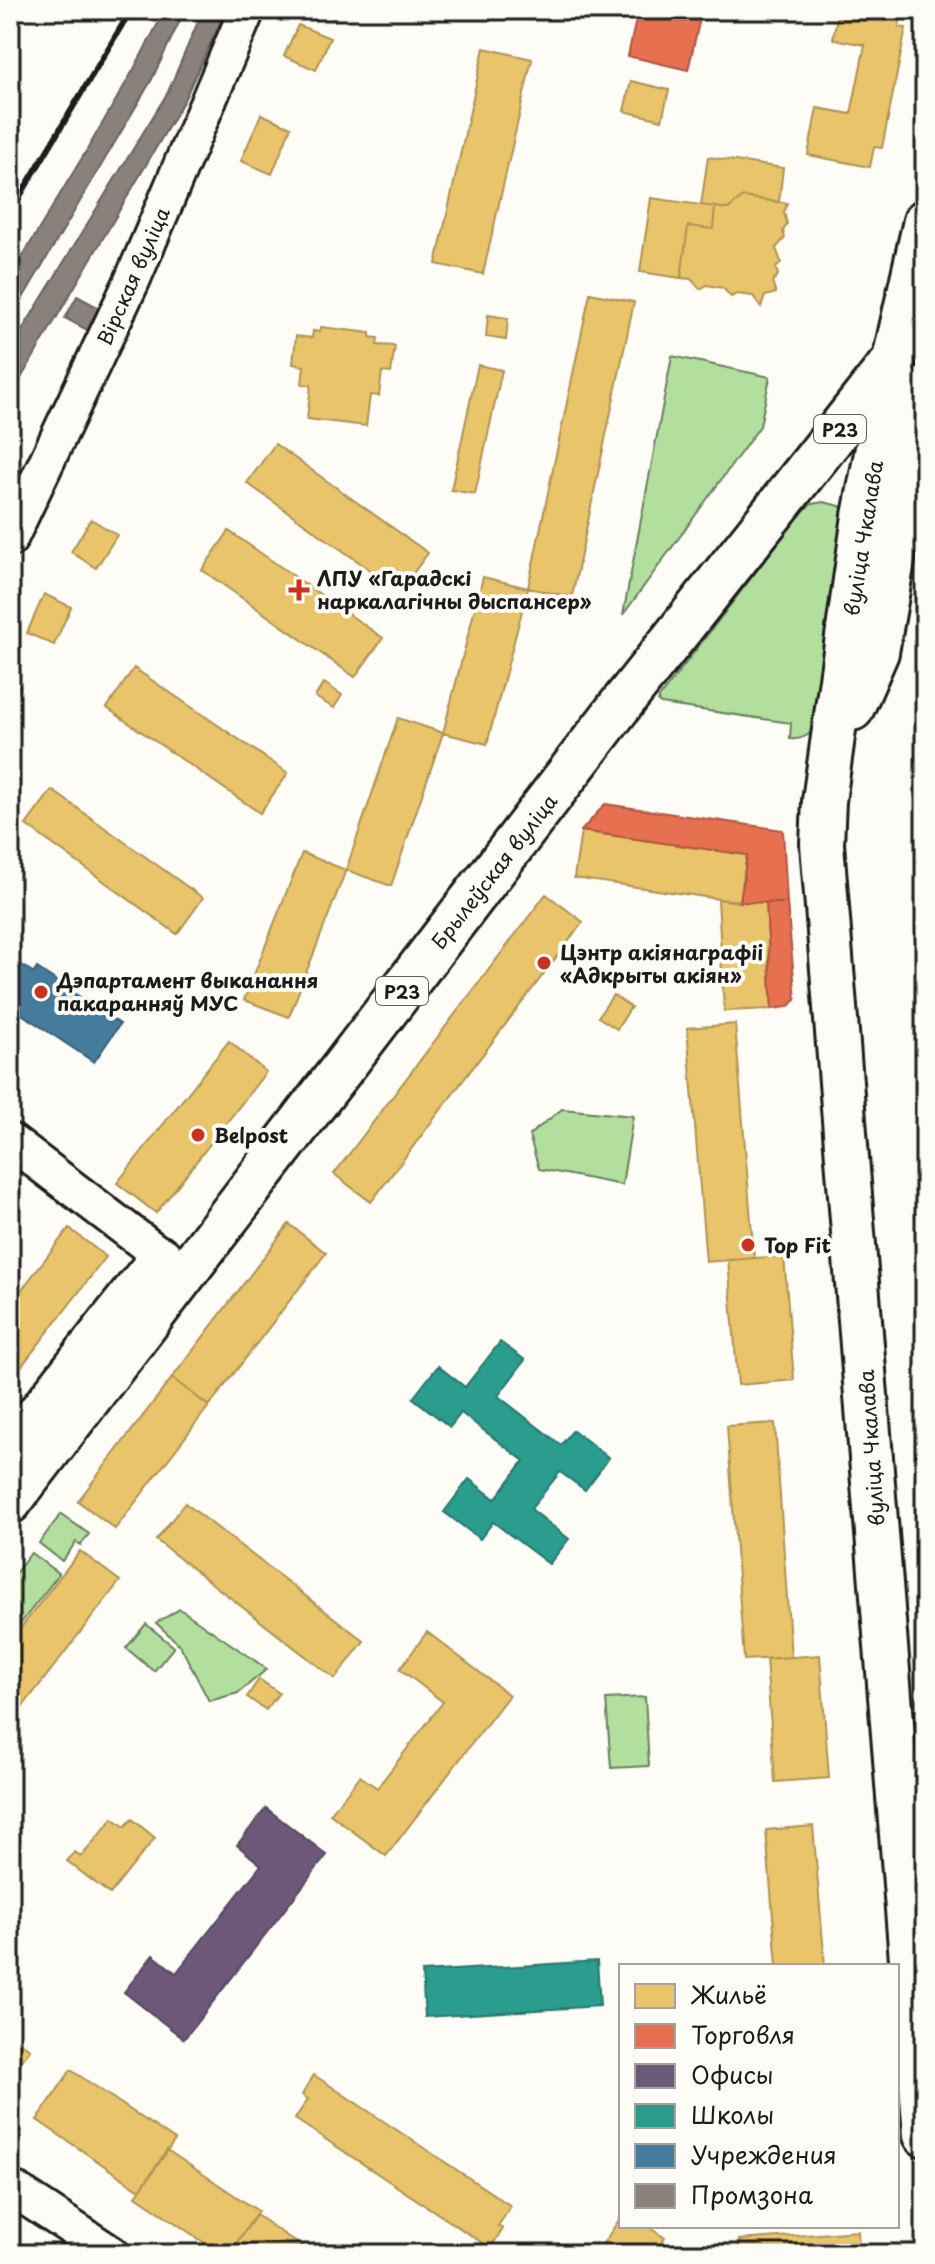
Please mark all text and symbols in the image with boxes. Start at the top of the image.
street label: Вірская вуліца [89,201,177,350]
road number: Р23 [814,415,866,443]
street label: вуліца Чкалава [836,458,890,618]
place label: ЛПУ «Гарадскі наркалагічны дыспансер» [317,563,592,616]
marker: ЛПУ «Гарадскі наркалагічны дыспансер» [288,579,310,601]
street label: Брылеўская вуліца [424,786,565,955]
place label: Цэнтр акіянаграфіі «Адкрыты акіян» [560,937,763,990]
marker: Цэнтр акіянаграфіі «Адкрыты акіян» [535,954,553,972]
place label: Дэпартамент выканання пакаранняў МУС [56,965,318,1018]
road number: Р23 [376,977,428,1005]
marker: Дэпартамент выканання пакаранняў МУС [32,983,50,1001]
place label: Belpost [214,1120,288,1150]
marker: Belpost [189,1126,207,1144]
place label: Top Fit [764,1230,831,1260]
marker: Top Fit [739,1236,757,1254]
street label: вуліца Чкалава [851,1368,891,1527]
legend [619,1964,899,2228]
text: Жильё [690,1976,767,2012]
text: Торговля [691,2016,795,2052]
text: Офисы [691,2056,773,2092]
text: Школы [691,2096,774,2132]
text: Учреждения [691,2136,837,2172]
text: Промзона [691,2176,813,2212]

